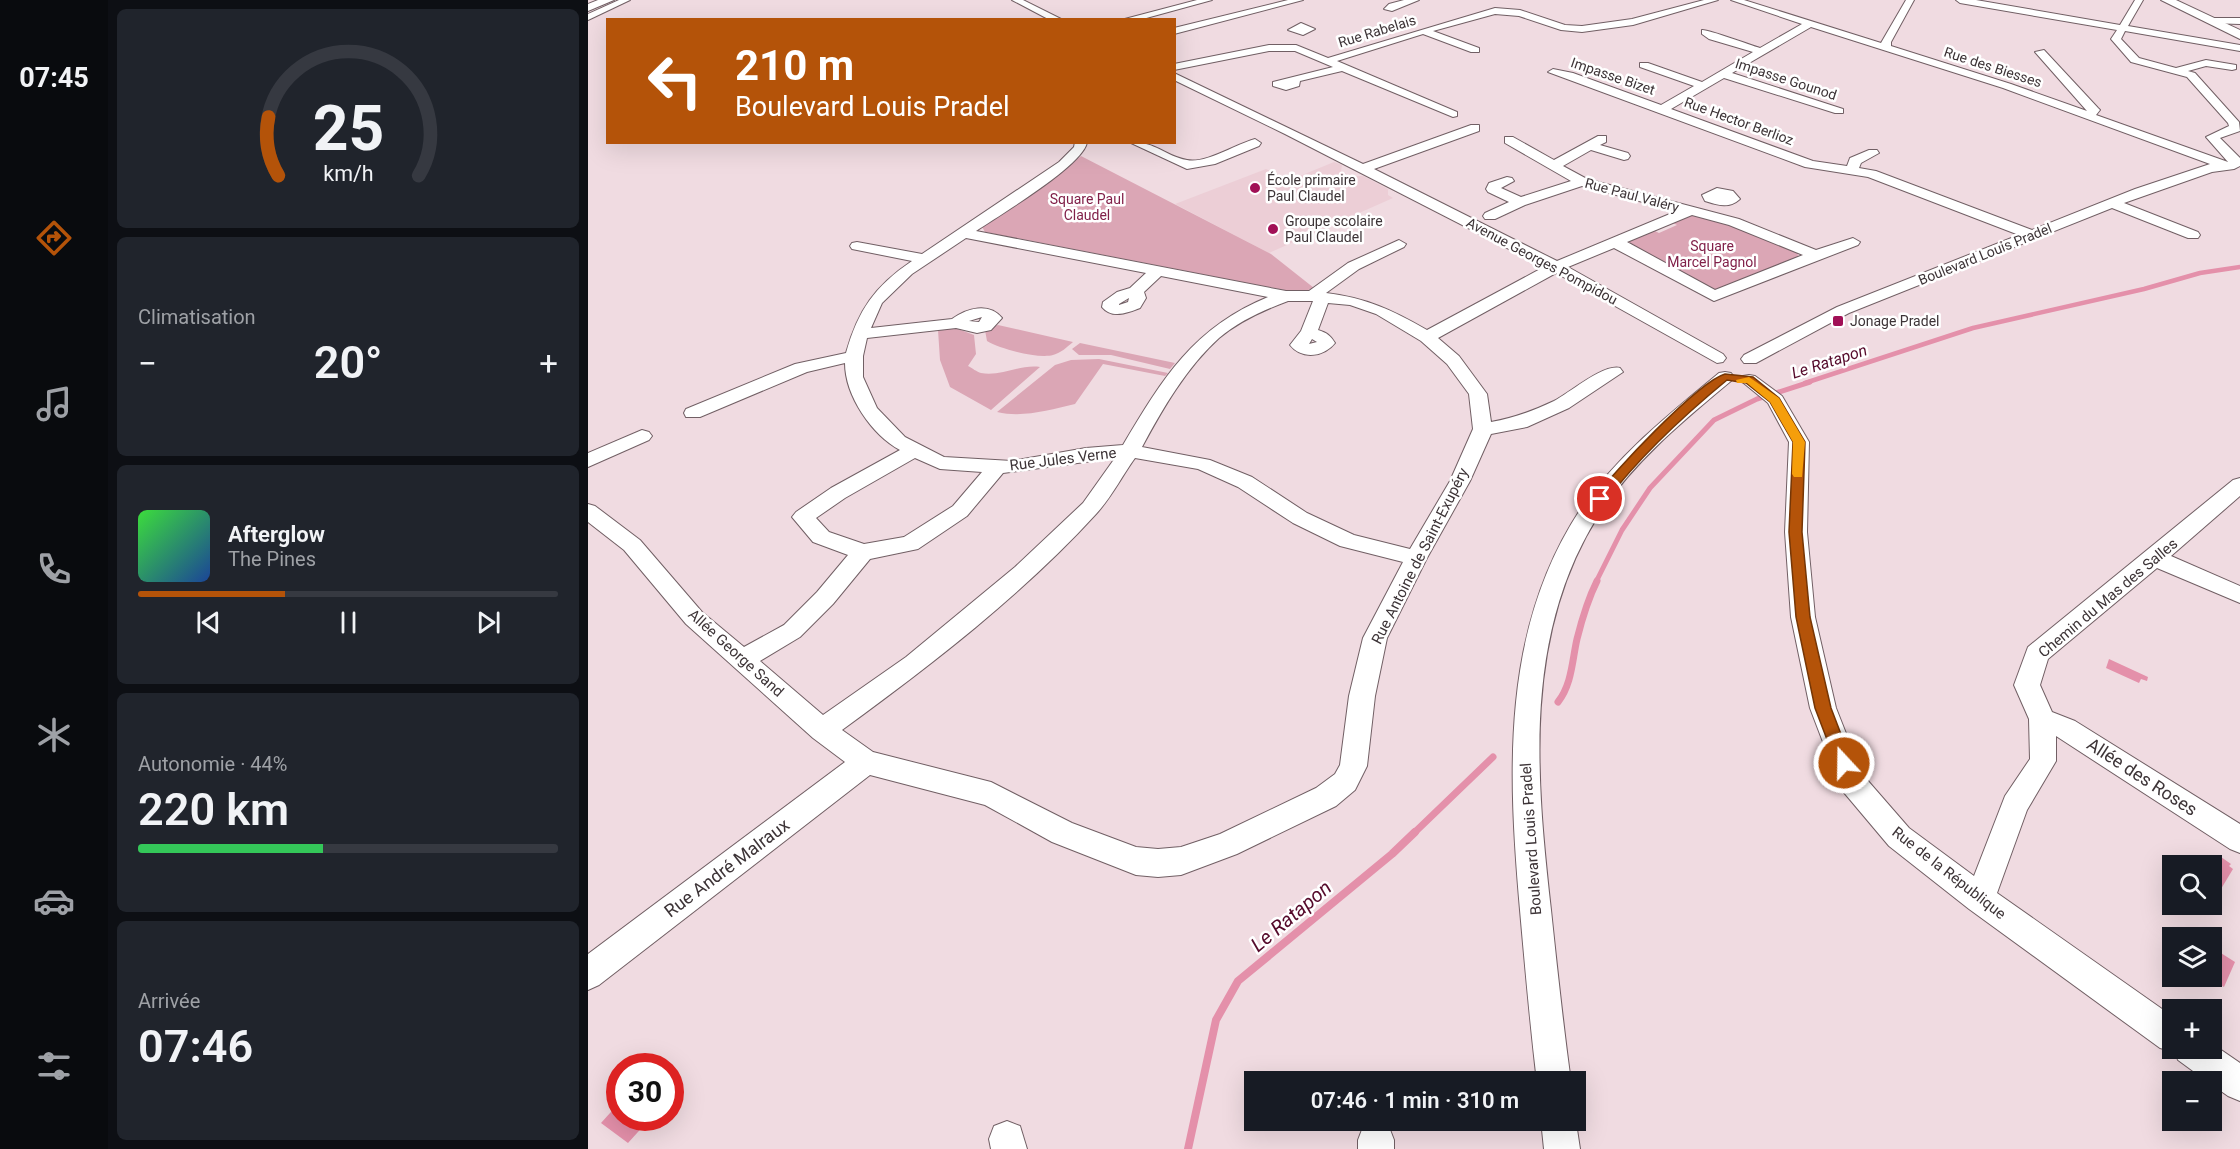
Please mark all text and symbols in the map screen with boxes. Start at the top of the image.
street label: Rue Rabelais [1336,12,1418,50]
text: 210 m [735,41,854,90]
icon: left [636,42,714,120]
street label: Rue des Biesses [1942,44,2044,90]
street label: Impasse Bizet [1569,54,1658,98]
street label: Impasse Gounod [1733,55,1839,103]
text: 07:45 [19,62,89,94]
text: Boulevard Louis Pradel [735,91,1010,123]
text: 25 [312,92,384,165]
street label: Rue Hector Berlioz [1682,94,1796,148]
text: km/h [323,161,373,186]
place label: École primaire Paul Claudel [1267,171,1356,204]
street label: Rue Paul Valéry [1583,175,1681,215]
marker: École primaire Paul Claudel [1248,181,1262,195]
park label: Square Paul Claudel [1050,191,1124,223]
place label: Groupe scolaire Paul Claudel [1285,213,1383,245]
street label: Avenue Georges Pompidou [1464,214,1620,308]
icon: directions [33,217,75,259]
street label: Boulevard Louis Pradel [1916,220,2054,288]
marker: Groupe scolaire Paul Claudel [1266,222,1280,236]
park label: Square Marcel Pagnol [1667,238,1757,270]
text: Climatisation [138,305,256,329]
place label: Jonage Pradel [1850,313,1939,329]
marker: Jonage Pradel [1831,314,1845,328]
text: 20° [314,336,382,389]
water label: Le Ratapon [1789,340,1869,383]
text: − [138,344,157,383]
text: + [539,344,558,383]
icon: music [33,383,75,425]
street label: Rue Jules Verne [1009,444,1117,474]
street label: Rue Antoine de Saint-Exupéry [1368,465,1472,647]
pin [1574,473,1625,524]
icon: arrive [1583,482,1616,515]
text: Afterglow [228,522,325,547]
street label: Chemin du Mas des Salles [2035,535,2181,661]
text: The Pines [228,547,316,571]
icon: phone [33,548,75,590]
street label: Allée George Sand [685,605,787,701]
icon: previous [192,606,225,639]
icon: pause [332,606,365,639]
icon: next [472,606,505,639]
icon: climate [33,714,75,756]
position arrow [1812,731,1876,795]
street label: Allée des Roses [2083,733,2201,820]
text: Autonomie · 44% [138,752,287,776]
street label: Boulevard Louis Pradel [1517,762,1545,916]
text: 220 km [138,783,289,836]
street label: Rue André Malraux [660,814,793,921]
street label: Rue de la République [1889,823,2009,923]
map controls [2162,855,2222,1131]
button: search [2162,855,2222,915]
water label: Le Ratapon [1246,875,1336,957]
icon: car [33,880,75,922]
button: layers [2162,927,2222,987]
text: Arrivée [138,989,200,1013]
button: + [2162,999,2222,1059]
text: 07:46 [138,1020,253,1073]
icon: filters [33,1045,75,1087]
speed limit sign: 30 [606,1053,684,1131]
button: − [2162,1071,2222,1131]
text: 07:46 · 1 min · 310 m [1311,1088,1519,1113]

